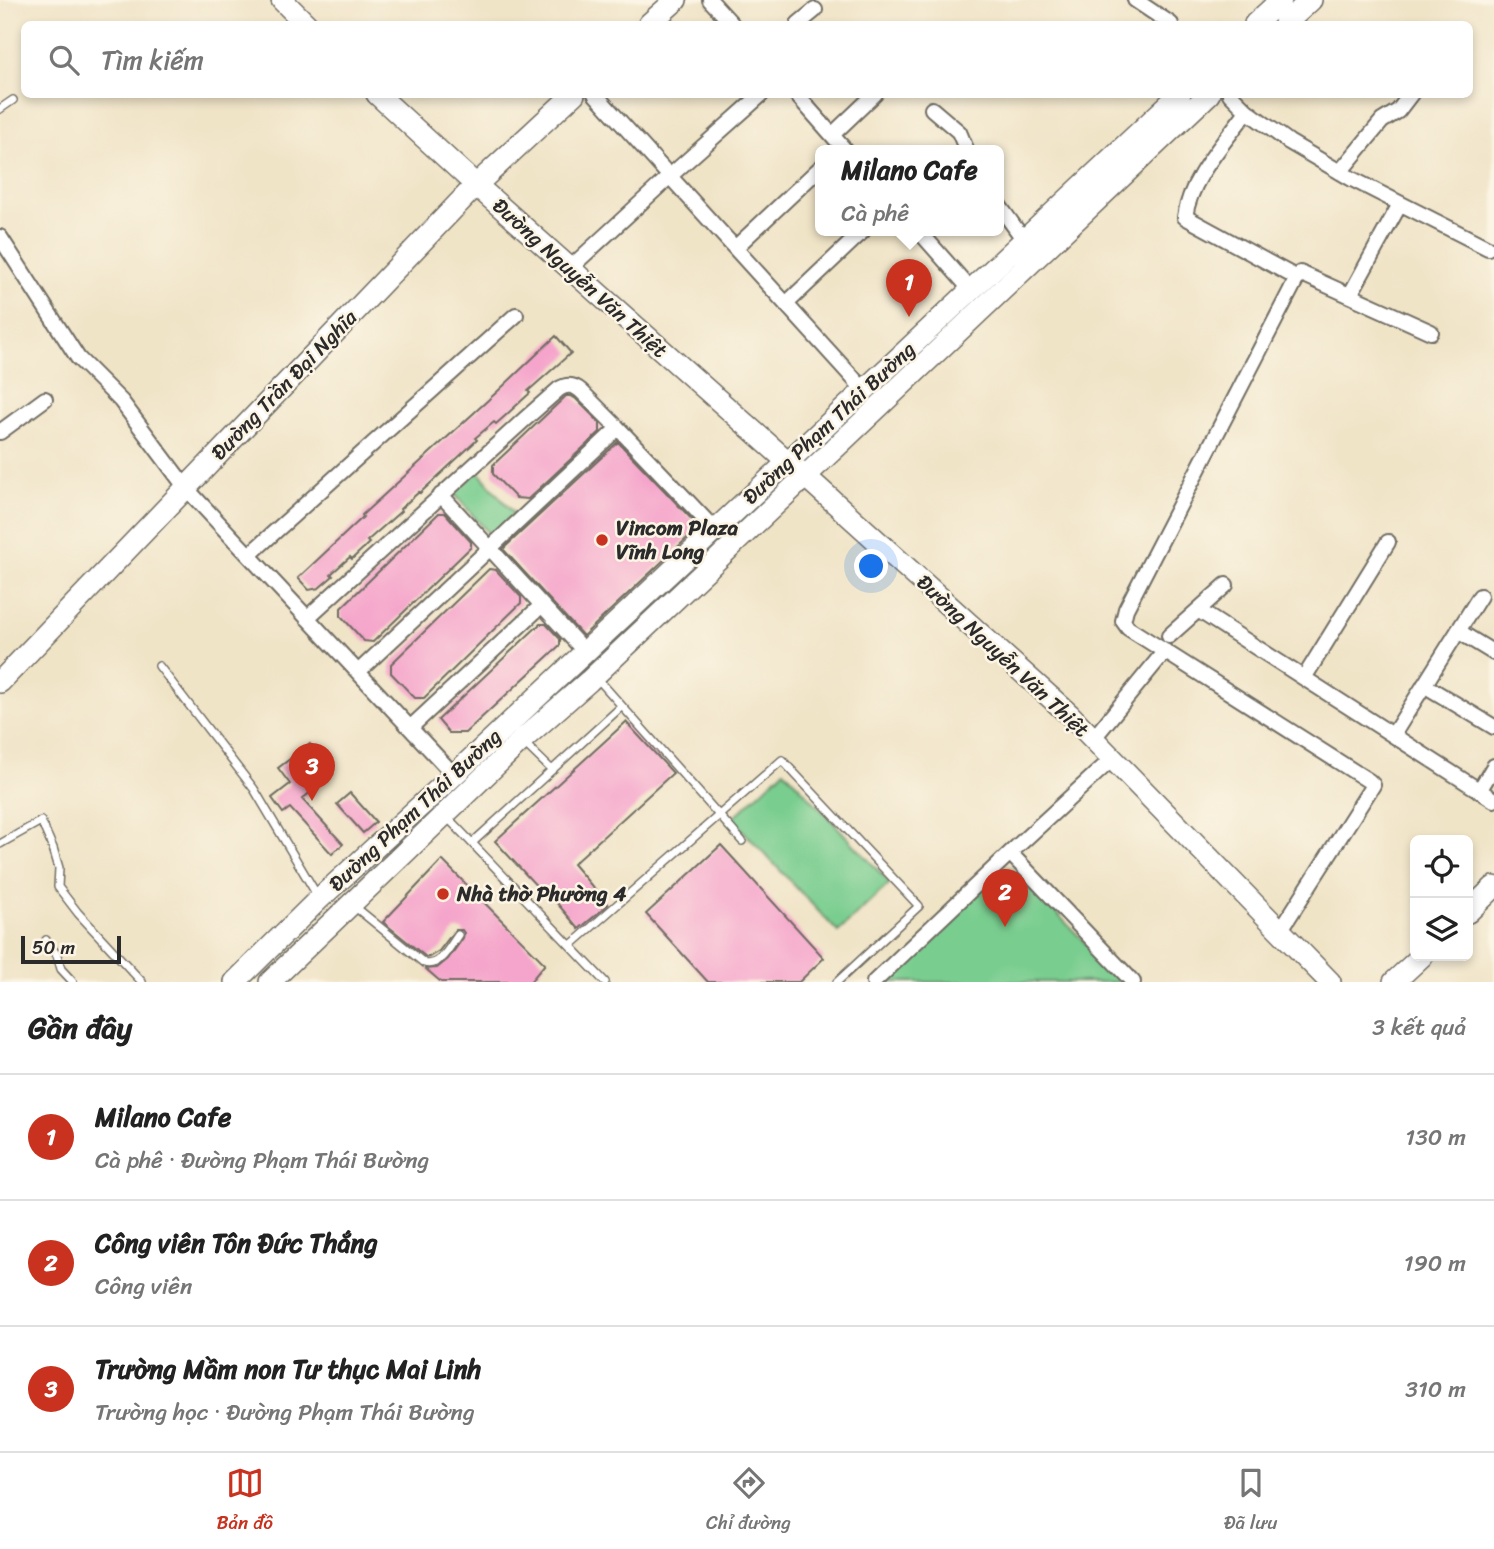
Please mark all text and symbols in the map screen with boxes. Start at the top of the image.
search box [21,21,1473,98]
text: Tìm kiếm [101,37,204,83]
icon: search [45,41,83,79]
popup [815,145,1004,236]
text: Milano Cafe [841,147,978,193]
street label: Đường Nguyễn Văn Thiệt [483,188,677,368]
text: Cà phê [841,193,909,234]
pin: 1 [886,259,932,317]
street label: Đường Trần Đại Nghĩa [201,300,367,470]
street label: Đường Phạm Thái Bường [733,332,925,514]
place label: Vincom Plaza Vĩnh Long [616,509,739,571]
marker: Vincom Plaza Vĩnh Long [594,532,610,548]
your location [854,549,888,583]
street label: Đường Nguyễn Văn Thiệt [907,565,1099,747]
street label: Đường Phạm Thái Bường [319,719,511,901]
pin: 3 [289,743,335,801]
map controls [1410,835,1473,961]
button: locate [1410,835,1473,898]
pin: 2 [982,869,1028,927]
place label: Nhà thờ Phường 4 [456,875,626,913]
marker: Nhà thờ Phường 4 [435,886,451,902]
button: layers [1410,898,1473,961]
text: 50 m [32,931,75,964]
scale bar [21,933,121,965]
text: Gần đây [28,1001,132,1055]
text: 3 kết quả [1372,1007,1466,1048]
text: Milano Cafe [95,1094,231,1140]
text: 1 [46,1117,56,1158]
text: 130 m [1405,1117,1466,1158]
text: Cà phê · Đường Phạm Thái Bường [95,1140,429,1181]
text: Công viên Tôn Đức Thắng [95,1220,378,1266]
text: 2 [44,1243,58,1284]
text: 190 m [1404,1243,1466,1284]
text: Công viên [95,1266,192,1307]
text: Trường Mầm non Tư thục Mai Linh [95,1346,481,1392]
text: 3 [45,1369,57,1410]
text: 310 m [1405,1369,1466,1410]
text: Trường học · Đường Phạm Thái Bường [95,1392,475,1433]
tab: Bản đồ [217,1464,273,1539]
tab: Chỉ đường [706,1464,791,1539]
tab: Đã lưu [1224,1464,1277,1539]

